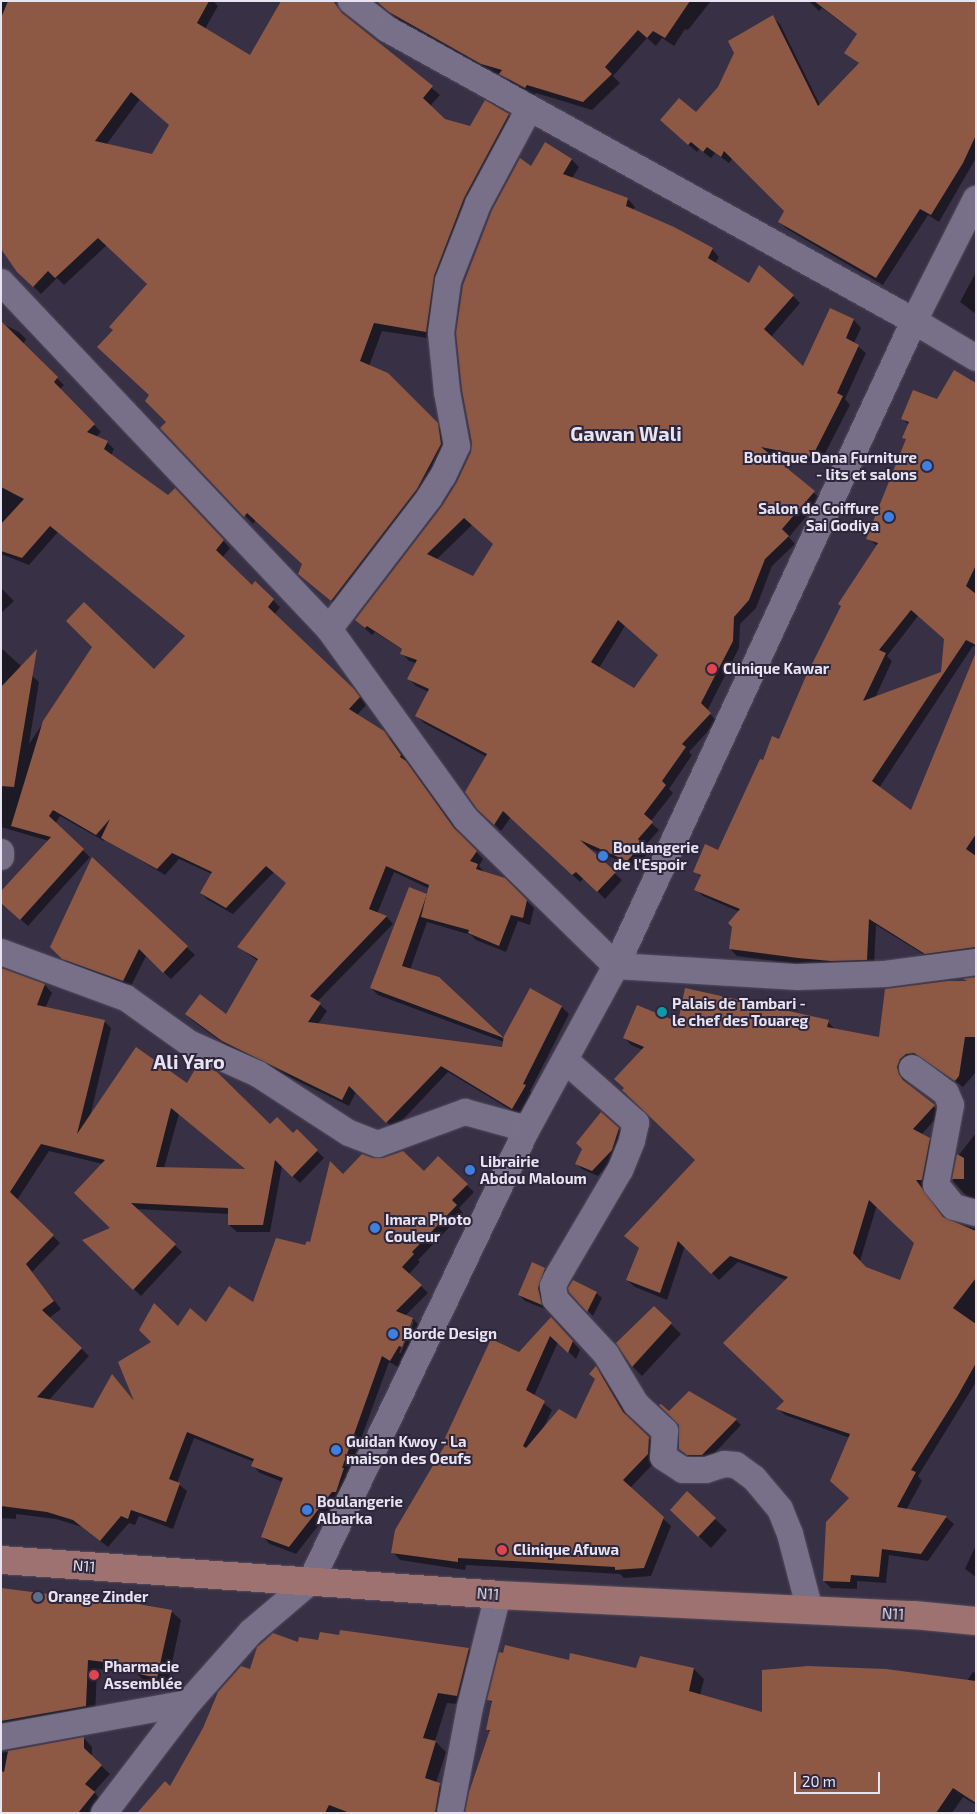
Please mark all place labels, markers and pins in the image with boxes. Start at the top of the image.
place label: Boutique Dana Furniture - lits et salons [744,448,917,483]
marker: Boutique Dana Furniture - lits et salons [921,460,933,472]
place label: Salon de Coiffure Sai Godiya [758,499,879,534]
marker: Salon de Coiffure Sai Godiya [883,511,895,523]
place label: Clinique Kawar [723,660,829,678]
marker: Clinique Kawar [705,662,719,676]
place label: Boulangerie de l'Espoir [613,838,699,873]
marker: Boulangerie de l'Espoir [597,850,609,862]
place label: Palais de Tambari - le chef des Touareg [672,994,809,1029]
marker: Palais de Tambari - le chef des Touareg [656,1006,668,1018]
place label: Librairie Abdou Maloum [480,1152,587,1187]
marker: Librairie Abdou Maloum [464,1164,476,1176]
place label: Imara Photo Couleur [385,1210,471,1245]
marker: Imara Photo Couleur [369,1222,381,1234]
place label: Borde Design [403,1325,497,1343]
marker: Borde Design [387,1328,399,1340]
place label: Guidan Kwoy - La maison des Oeufs [346,1432,471,1467]
marker: Guidan Kwoy - La maison des Oeufs [330,1444,342,1456]
place label: Boulangerie Albarka [317,1492,403,1527]
marker: Boulangerie Albarka [301,1504,313,1516]
place label: Clinique Afuwa [513,1541,619,1559]
marker: Clinique Afuwa [495,1543,509,1557]
place label: Orange Zinder [48,1588,148,1606]
marker: Orange Zinder [32,1591,44,1603]
place label: Pharmacie Assemblée [104,1657,182,1692]
marker: Pharmacie Assemblée [88,1669,100,1681]

